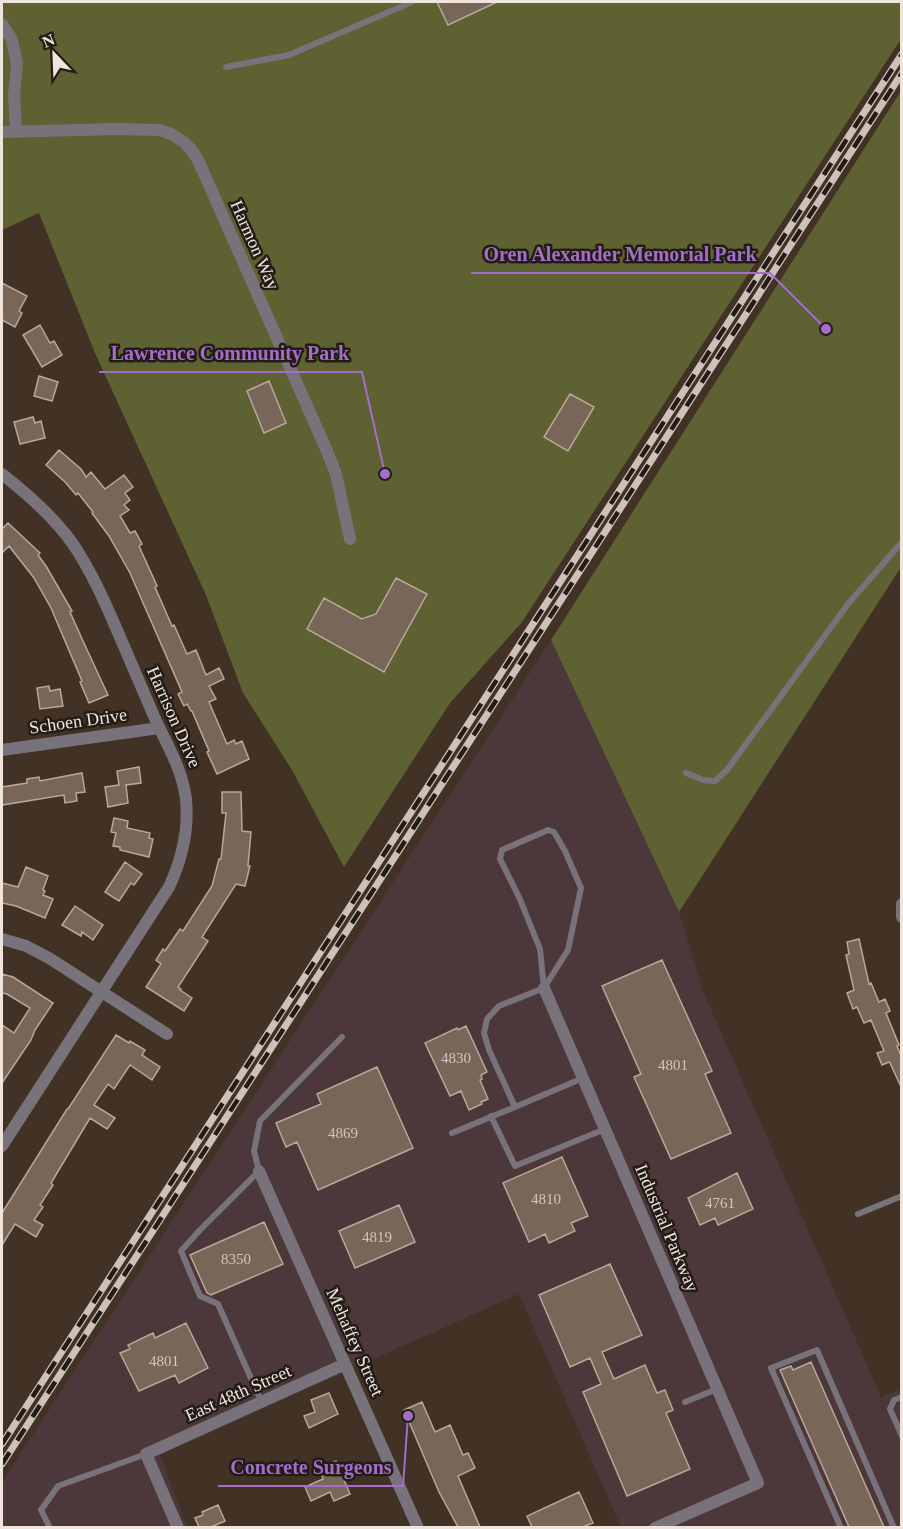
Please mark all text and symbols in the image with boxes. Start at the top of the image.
north arrow [24,24,84,84]
text: N [40,30,57,51]
street label: Harmon Way [226,197,284,293]
callout: Oren Alexander Memorial Park [471,235,770,273]
text: Oren Alexander Memorial Park [483,243,757,265]
callout: Lawrence Community Park [99,334,362,372]
text: Lawrence Community Park [111,342,350,365]
street label: Harrison Drive [143,663,205,771]
street label: Schoen Drive [28,704,128,738]
house number: 4830 [441,1050,471,1066]
house number: 4801 [658,1057,688,1073]
house number: 4869 [328,1125,358,1141]
street label: Industrial Parkway [631,1161,703,1295]
house number: 4810 [531,1191,561,1207]
house number: 4761 [705,1195,735,1211]
house number: 4819 [362,1229,392,1245]
house number: 8350 [221,1251,251,1267]
street label: Mehaffey Street [322,1285,388,1399]
house number: 4801 [149,1353,179,1369]
street label: East 48th Street [182,1361,294,1425]
callout: Concrete Surgeons [218,1448,403,1486]
text: Concrete Surgeons [230,1456,392,1479]

